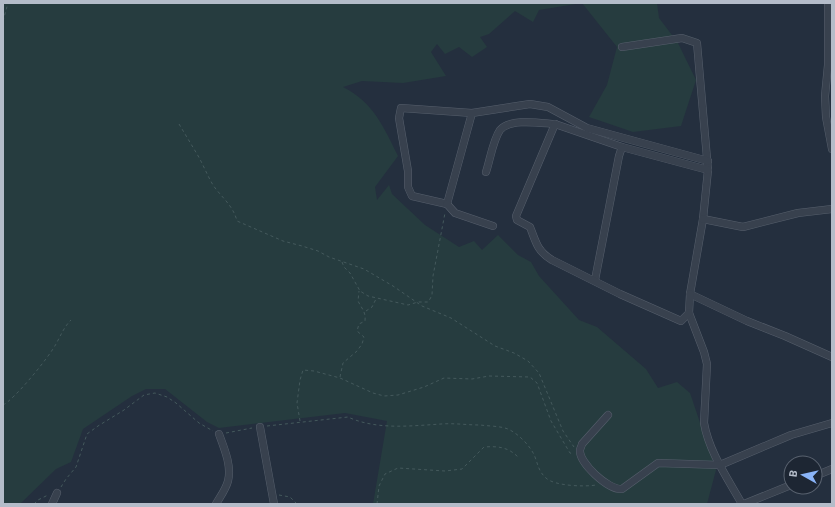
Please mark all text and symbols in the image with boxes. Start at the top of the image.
north arrow [783,455,823,495]
text: B [786,469,800,478]

